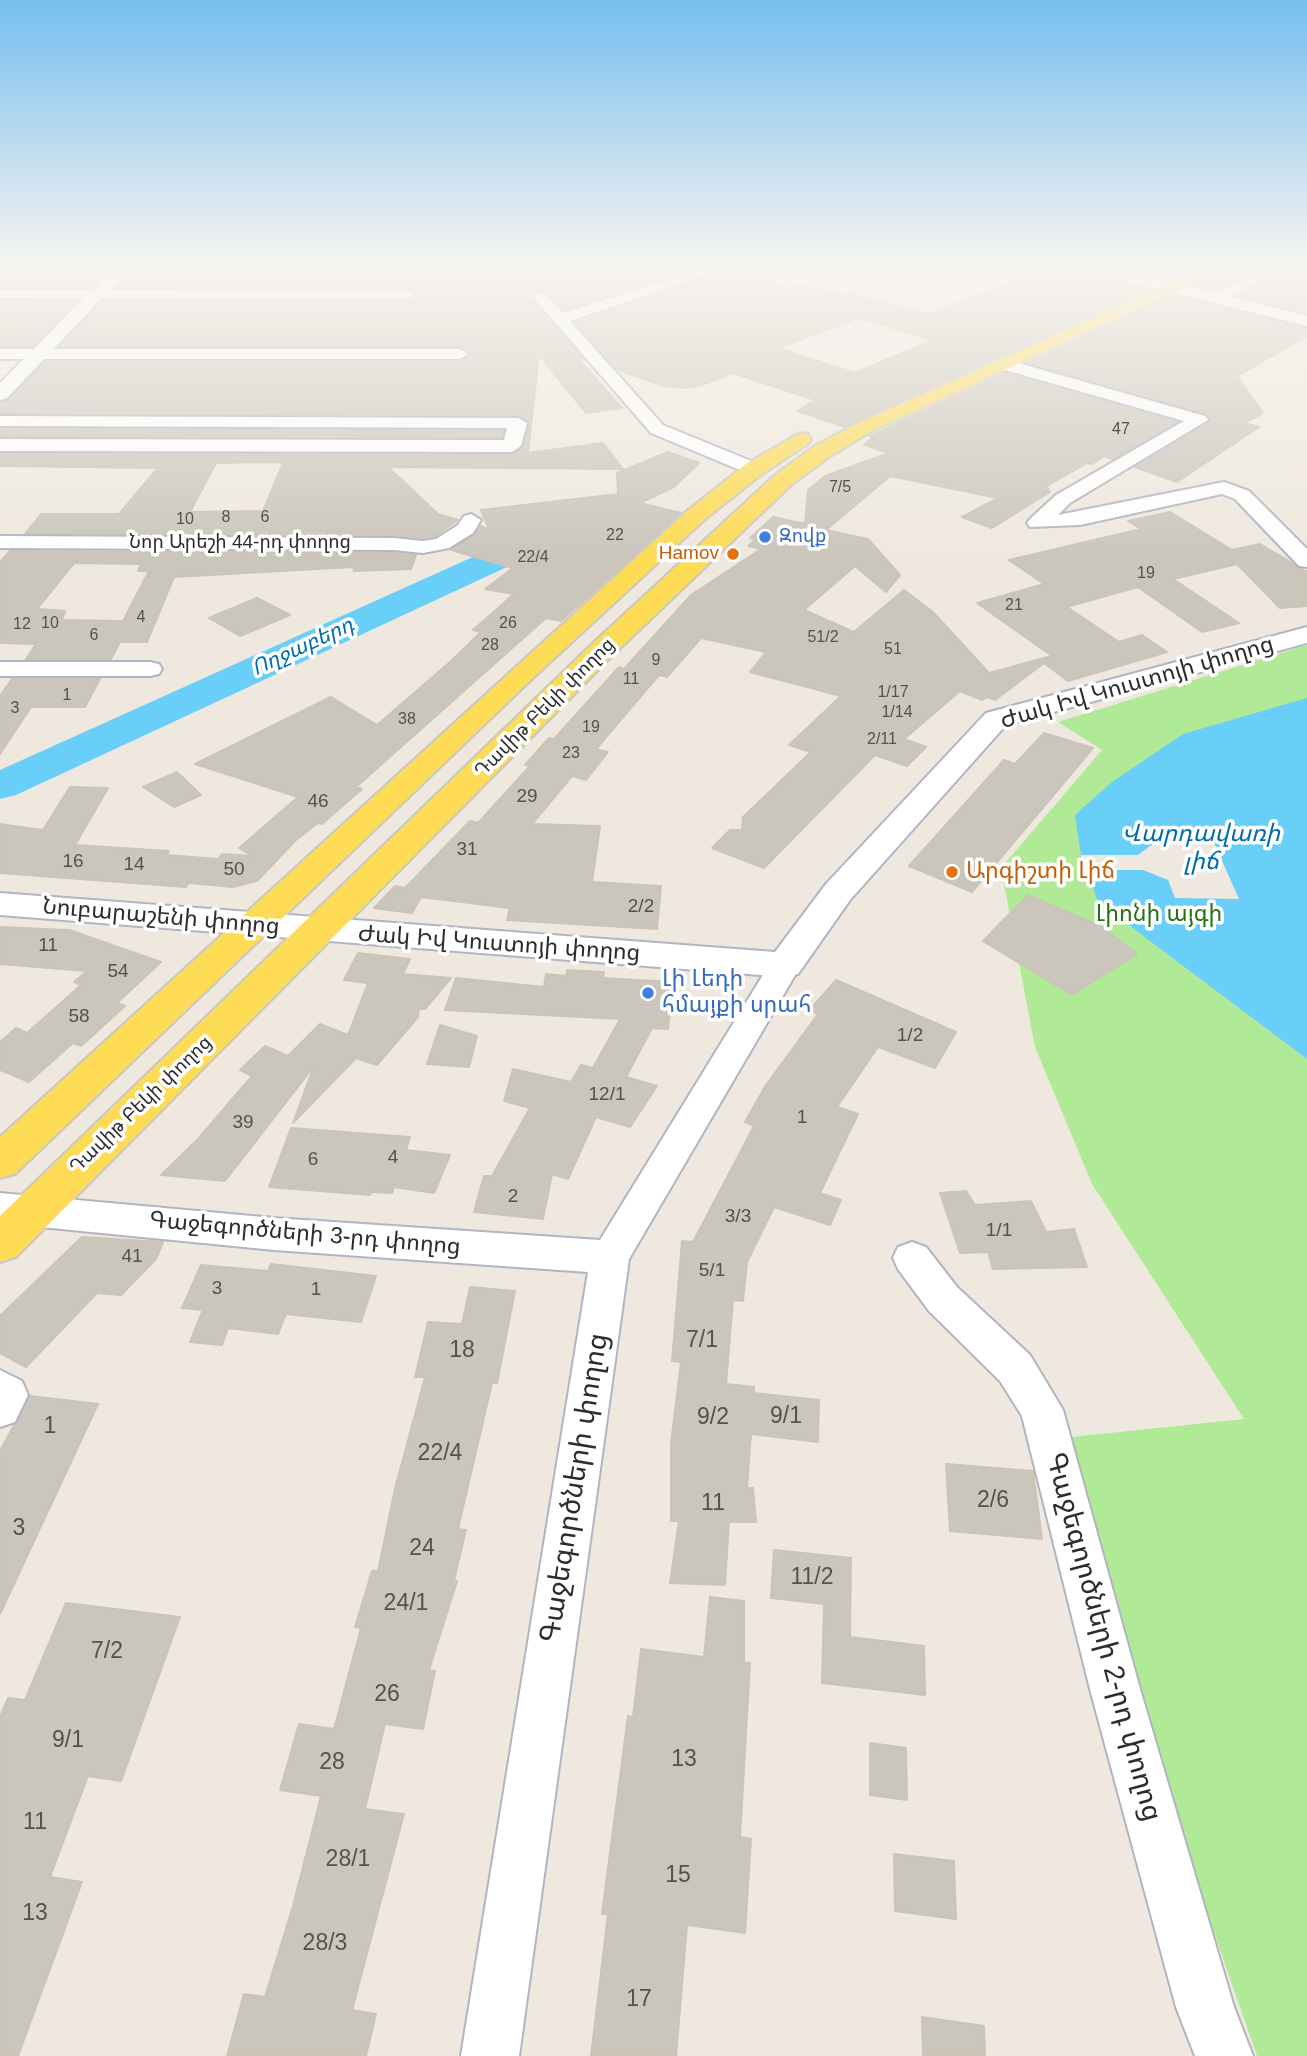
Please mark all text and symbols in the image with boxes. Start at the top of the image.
house number: 47 [1112,420,1130,440]
house number: 7/5 [829,478,851,498]
house number: 8 [222,508,230,528]
house number: 6 [261,508,269,528]
house number: 10 [176,510,194,530]
house number: 22 [606,526,624,546]
place label: Զովք [779,526,826,548]
marker: Զովք [757,529,773,545]
street label: Նոր Արեշի 44-րդ փողոց [129,532,351,554]
place label: Hamov [659,543,719,565]
marker: Hamov [725,546,741,562]
house number: 22/4 [517,548,549,568]
house number: 19 [1137,564,1155,584]
house number: 21 [1005,596,1023,616]
house number: 4 [137,608,145,628]
water label: Ողջաբերդ [248,612,358,682]
house number: 10 [41,614,59,634]
house number: 26 [499,614,517,634]
house number: 12 [13,615,31,635]
house number: 6 [90,626,98,646]
house number: 51/2 [807,628,839,648]
street label: Ժակ Իվ Կուստոյի փողոց [997,631,1277,735]
street label: Դավիթ Բեկի փողոց [470,633,620,783]
house number: 28 [481,636,499,656]
house number: 51 [884,640,902,660]
house number: 9 [652,651,660,671]
house number: 11 [623,670,639,690]
house number: 1/17 [877,683,909,703]
house number: 1 [63,686,71,706]
house number: 3 [11,699,19,719]
house number: 1/14 [881,703,913,723]
house number: 38 [398,710,416,730]
house number: 19 [582,718,600,738]
house number: 2/11 [867,730,897,750]
house number: 23 [562,744,580,764]
house number: 29 [516,786,538,808]
house number: 46 [307,791,329,813]
water label: Վարդավառի լիճ [1122,820,1280,876]
house number: 31 [456,839,478,861]
house number: 16 [62,851,84,873]
house number: 14 [123,854,145,876]
place label: Արգիշտի Լիճ [966,858,1115,886]
house number: 50 [223,859,245,881]
marker: Արգիշտի Լիճ [944,864,960,880]
street label: Նուբարաշենի փողոց [41,893,281,941]
house number: 2/2 [628,896,654,918]
park label: Լիոնի այգի [1096,901,1222,929]
street label: Ժակ Իվ Կուստոյի փողոց [357,920,641,968]
house number: 11 [38,935,58,957]
house number: 54 [107,961,129,983]
place label: Լի Լեդի հմայքի սրահ [662,966,811,1020]
marker: Լի Լեդի հմայքի սրահ [640,985,656,1001]
house number: 58 [68,1006,90,1028]
house number: 1/2 [897,1025,923,1047]
street label: Դավիթ Բեկի փողոց [65,1031,217,1179]
house number: 12/1 [589,1084,625,1106]
house number: 1 [797,1107,807,1129]
house number: 39 [232,1112,254,1134]
house number: 4 [388,1147,398,1169]
house number: 6 [308,1149,318,1171]
house number: 2 [508,1186,518,1208]
house number: 3/3 [725,1206,751,1228]
street label: Գաջեգործների 3-րդ փողոց [148,1207,462,1261]
house number: 1/1 [986,1220,1012,1242]
house number: 41 [121,1246,143,1268]
house number: 5/1 [699,1260,725,1282]
house number: 3 [212,1278,222,1300]
house number: 1 [311,1279,321,1301]
house number: 7/1 [686,1327,718,1355]
street label: Գաջեգործների փողոց [534,1331,616,1645]
house number: 18 [449,1337,475,1365]
house number: 9/1 [770,1403,802,1431]
house number: 9/2 [697,1404,729,1432]
house number: 1 [44,1413,56,1441]
house number: 22/4 [418,1440,462,1468]
street label: Գաջեգործների 2-րդ փողոց [1038,1449,1168,1825]
house number: 2/6 [977,1487,1009,1515]
house number: 11 [701,1490,725,1518]
house number: 3 [13,1515,25,1543]
house number: 24 [409,1535,435,1563]
house number: 11/2 [790,1564,834,1592]
house number: 24/1 [384,1590,428,1618]
house number: 7/2 [91,1638,123,1666]
house number: 26 [374,1681,400,1709]
house number: 9/1 [52,1727,84,1755]
house number: 13 [671,1746,697,1774]
house number: 28 [319,1749,345,1777]
house number: 11 [23,1809,47,1837]
house number: 28/1 [326,1846,370,1874]
house number: 15 [665,1862,691,1890]
house number: 13 [22,1900,48,1928]
house number: 28/3 [303,1930,347,1958]
house number: 17 [626,1986,652,2014]

